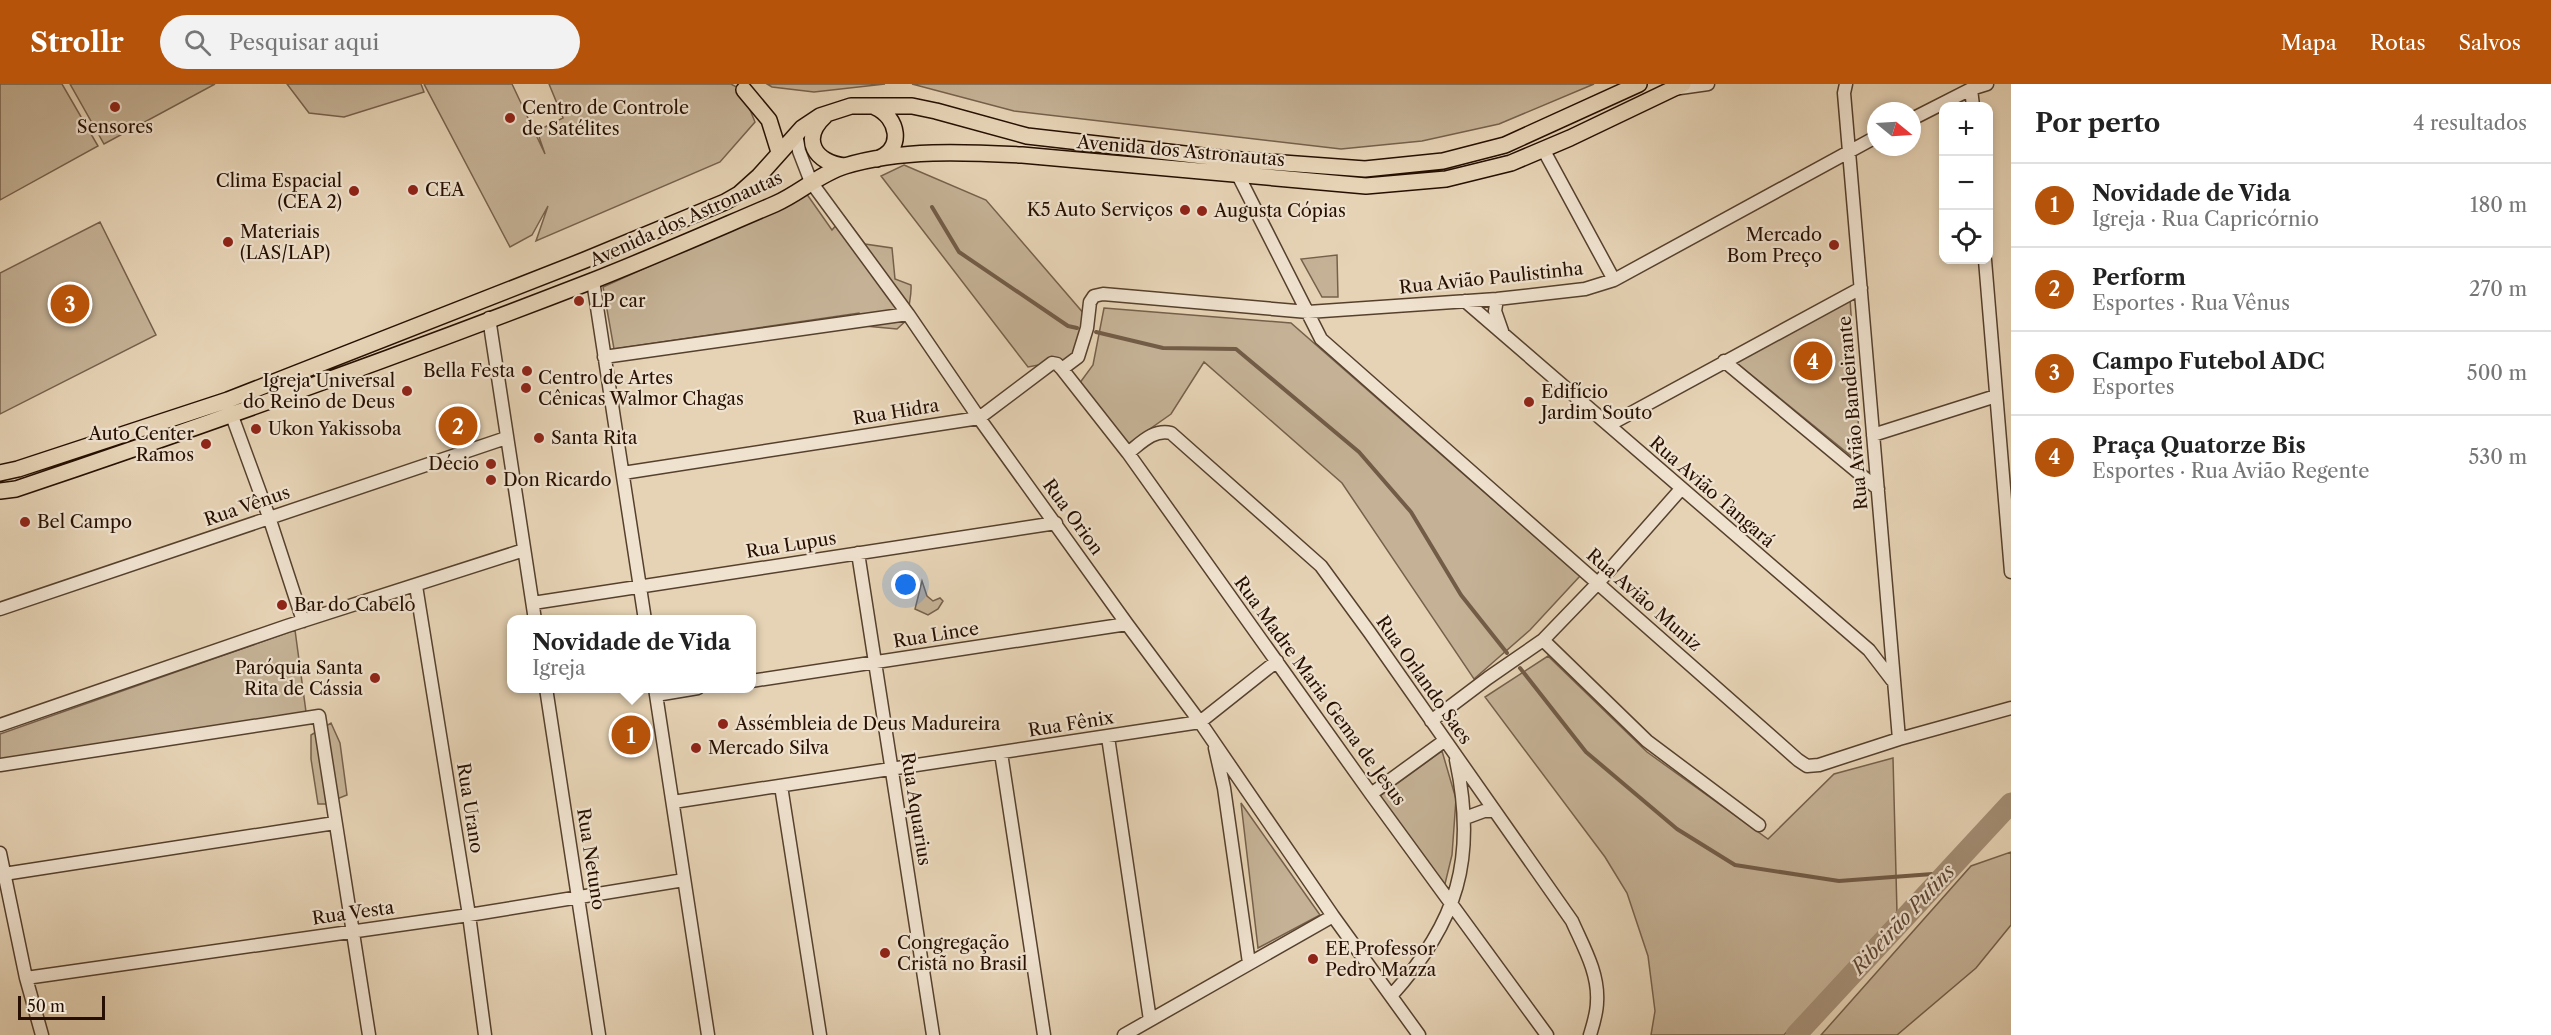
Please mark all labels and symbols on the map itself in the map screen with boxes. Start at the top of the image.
place label: Centro de Controle de Satélites [522,97,689,140]
marker: Sensores [108,100,122,114]
north arrow [1867,102,1921,156]
marker: Centro de Controle de Satélites [503,111,517,125]
place label: Sensores [77,116,153,138]
street label: Avenida dos Astronautas [1075,131,1286,171]
street label: Avenida dos Astronautas [585,167,786,272]
place label: Clima Espacial (CEA 2) [216,170,342,213]
place label: CEA [425,179,465,201]
marker: CEA [406,183,420,197]
marker: Clima Espacial (CEA 2) [347,184,361,198]
place label: K5 Auto Serviços [1027,199,1173,221]
place label: Augusta Cópias [1213,200,1346,222]
marker: K5 Auto Serviços [1178,203,1192,217]
marker: Augusta Cópias [1195,204,1209,218]
place label: Materiais (LAS/LAP) [240,221,330,264]
place label: Mercado Bom Preço [1727,224,1822,267]
marker: Materiais (LAS/LAP) [221,235,235,249]
marker: Mercado Bom Preço [1827,238,1841,252]
street label: Rua Avião Paulistinha [1398,257,1585,299]
pin: 3 [50,282,90,326]
place label: LP car [591,290,646,312]
marker: LP car [572,294,586,308]
street label: Rua Avião Bandeirante [1834,315,1872,511]
pin: 4 [1794,338,1832,384]
place label: Bella Festa [423,360,515,382]
marker: Bella Festa [520,364,534,378]
place label: Centro de Artes Cênicas Walmor Chagas [538,367,744,410]
place label: Igreja Universal do Reino de Deus [243,370,395,413]
marker: Centro de Artes Cênicas Walmor Chagas [519,381,533,395]
place label: Edifício Jardim Souto [1538,381,1652,424]
marker: Igreja Universal do Reino de Deus [400,384,414,398]
street label: Rua Hidra [851,394,941,430]
marker: Edifício Jardim Souto [1522,395,1536,409]
pin: 2 [438,404,478,448]
place label: Ukon Yakissoba [268,418,402,440]
marker: Ukon Yakissoba [249,422,263,436]
place label: Auto Center Ramos [87,423,194,466]
place label: Santa Rita [551,427,638,449]
marker: Santa Rita [532,431,546,445]
street label: Rua Avião Tangará [1645,432,1779,553]
marker: Auto Center Ramos [199,437,213,451]
place label: Décio [428,453,479,475]
marker: Décio [484,457,498,471]
place label: Don Ricardo [503,469,612,491]
marker: Don Ricardo [484,473,498,487]
street label: Rua Orion [1038,475,1108,559]
street label: Rua Vênus [201,481,293,531]
place label: Bel Campo [37,511,132,533]
marker: Bel Campo [18,515,32,529]
street label: Rua Lupus [744,527,838,563]
street label: Rua Avião Muniz [1582,544,1706,656]
your location [891,570,920,599]
street label: Rua Madre Maria Gema de Jesus [1229,572,1411,810]
place label: Bar do Cabelo [294,594,416,616]
marker: Bar do Cabelo [275,598,289,612]
street label: Rua Orlando Saes [1371,611,1477,749]
street label: Rua Lince [892,617,980,653]
place label: Paróquia Santa Rita de Cássia [235,657,364,700]
marker: Paróquia Santa Rita de Cássia [368,671,382,685]
street label: Rua Fênix [1027,706,1116,742]
pin: 1 [612,712,650,758]
place label: Assémbleia de Deus Madureira [734,713,1001,735]
marker: Assémbleia de Deus Madureira [716,717,730,731]
place label: Mercado Silva [708,737,830,759]
marker: Mercado Silva [689,741,703,755]
street label: Rua Aquarius [896,751,936,867]
street label: Rua Urano [452,761,488,855]
street label: Rua Netuno [572,807,610,911]
water label: Ribeirão Putins [1845,859,1960,980]
street label: Rua Vesta [311,896,396,930]
place label: Congregação Cristã no Brasil [897,932,1027,975]
place label: EE Professor Pedro Mazza [1325,938,1437,981]
marker: Congregação Cristã no Brasil [878,946,892,960]
marker: EE Professor Pedro Mazza [1306,952,1320,966]
scale bar [18,993,105,1020]

